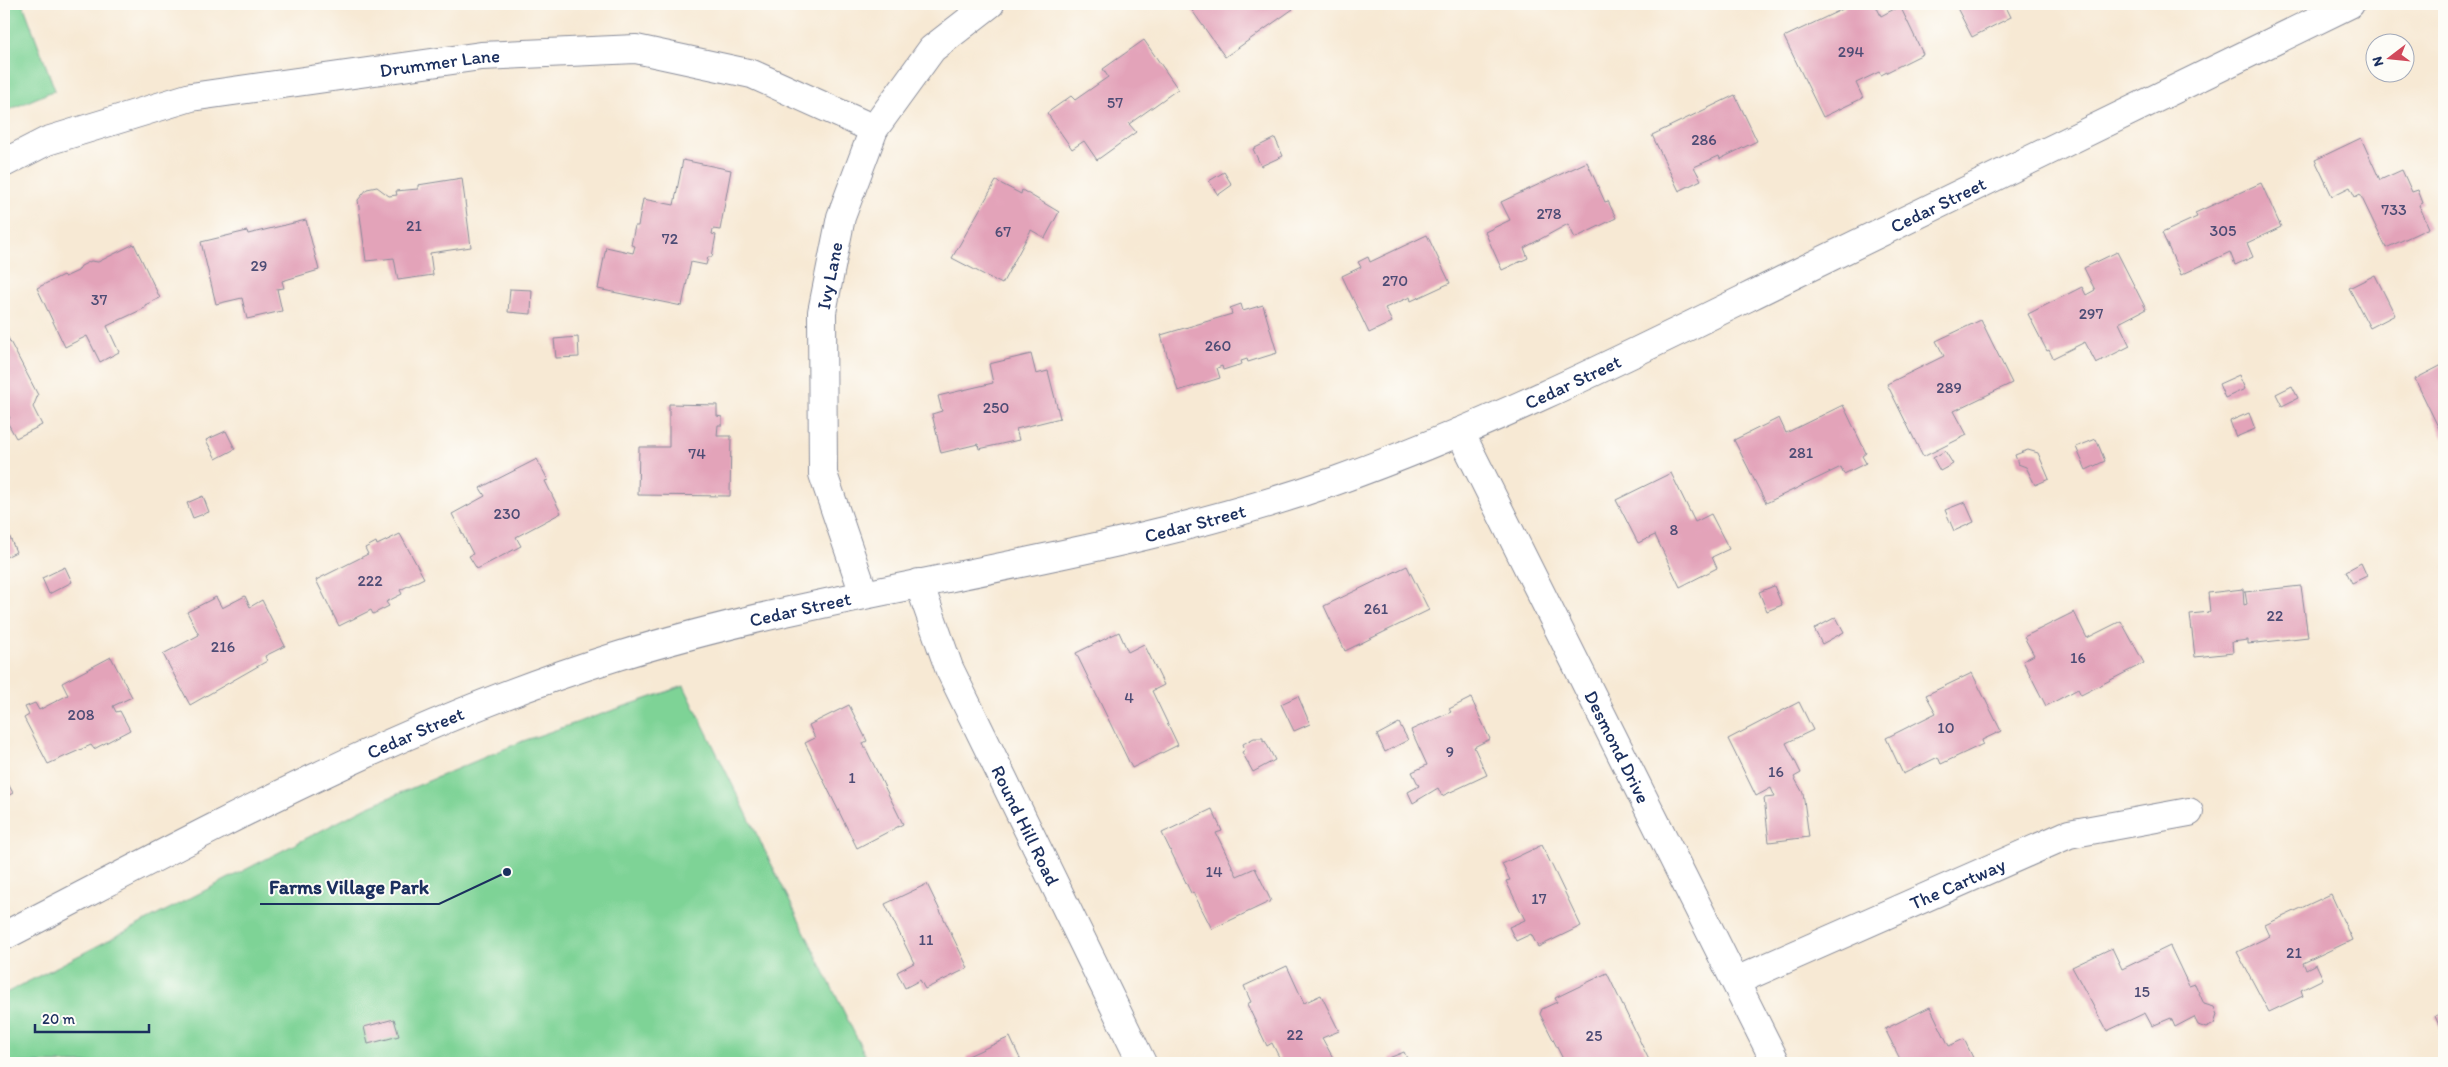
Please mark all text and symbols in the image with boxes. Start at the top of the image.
north arrow [2366,32,2416,82]
house number: 294 [1838,42,1865,61]
street label: Drummer Lane [378,44,501,82]
text: N [2369,55,2387,68]
house number: 57 [1107,93,1123,112]
house number: 286 [1691,130,1717,149]
street label: Cedar Street [1887,172,1990,238]
house number: 733 [2381,200,2407,219]
house number: 278 [1536,204,1562,223]
house number: 21 [406,216,422,235]
house number: 305 [2210,221,2236,240]
house number: 67 [995,222,1011,241]
house number: 72 [662,229,679,248]
street label: Ivy Lane [812,240,848,311]
house number: 29 [251,256,267,275]
house number: 270 [1382,271,1408,290]
house number: 37 [91,290,107,309]
house number: 297 [2079,304,2103,323]
house number: 260 [1205,336,1231,355]
street label: Cedar Street [1521,350,1625,414]
house number: 289 [1936,378,1962,397]
house number: 250 [983,398,1009,417]
house number: 281 [1789,443,1814,462]
house number: 74 [688,444,706,463]
street label: Cedar Street [1142,499,1248,547]
house number: 230 [494,504,521,523]
house number: 8 [1670,520,1679,539]
house number: 222 [357,571,383,590]
street label: Cedar Street [747,587,853,632]
house number: 261 [1364,599,1389,618]
house number: 22 [2267,606,2284,625]
house number: 216 [211,637,235,656]
house number: 16 [2070,648,2086,667]
street label: Desmond Drive [1579,687,1655,807]
house number: 4 [1124,688,1134,707]
street label: Cedar Street [363,702,467,764]
house number: 208 [67,705,95,724]
house number: 10 [1937,718,1955,737]
house number: 9 [1446,742,1454,761]
street label: Round Hill Road [986,762,1064,889]
house number: 16 [1768,762,1784,781]
house number: 1 [848,768,856,787]
street label: The Cartway [1906,853,2009,915]
house number: 14 [1205,862,1223,881]
callout: Farms Village Park [260,869,439,904]
text: Farms Village Park [269,875,430,900]
house number: 17 [1531,889,1547,908]
house number: 11 [919,930,934,949]
house number: 21 [2286,943,2302,962]
house number: 15 [2134,982,2150,1001]
scale bar [35,1002,149,1034]
text: 20 m [42,1010,76,1028]
house number: 22 [1287,1025,1304,1044]
house number: 25 [1586,1026,1602,1045]

